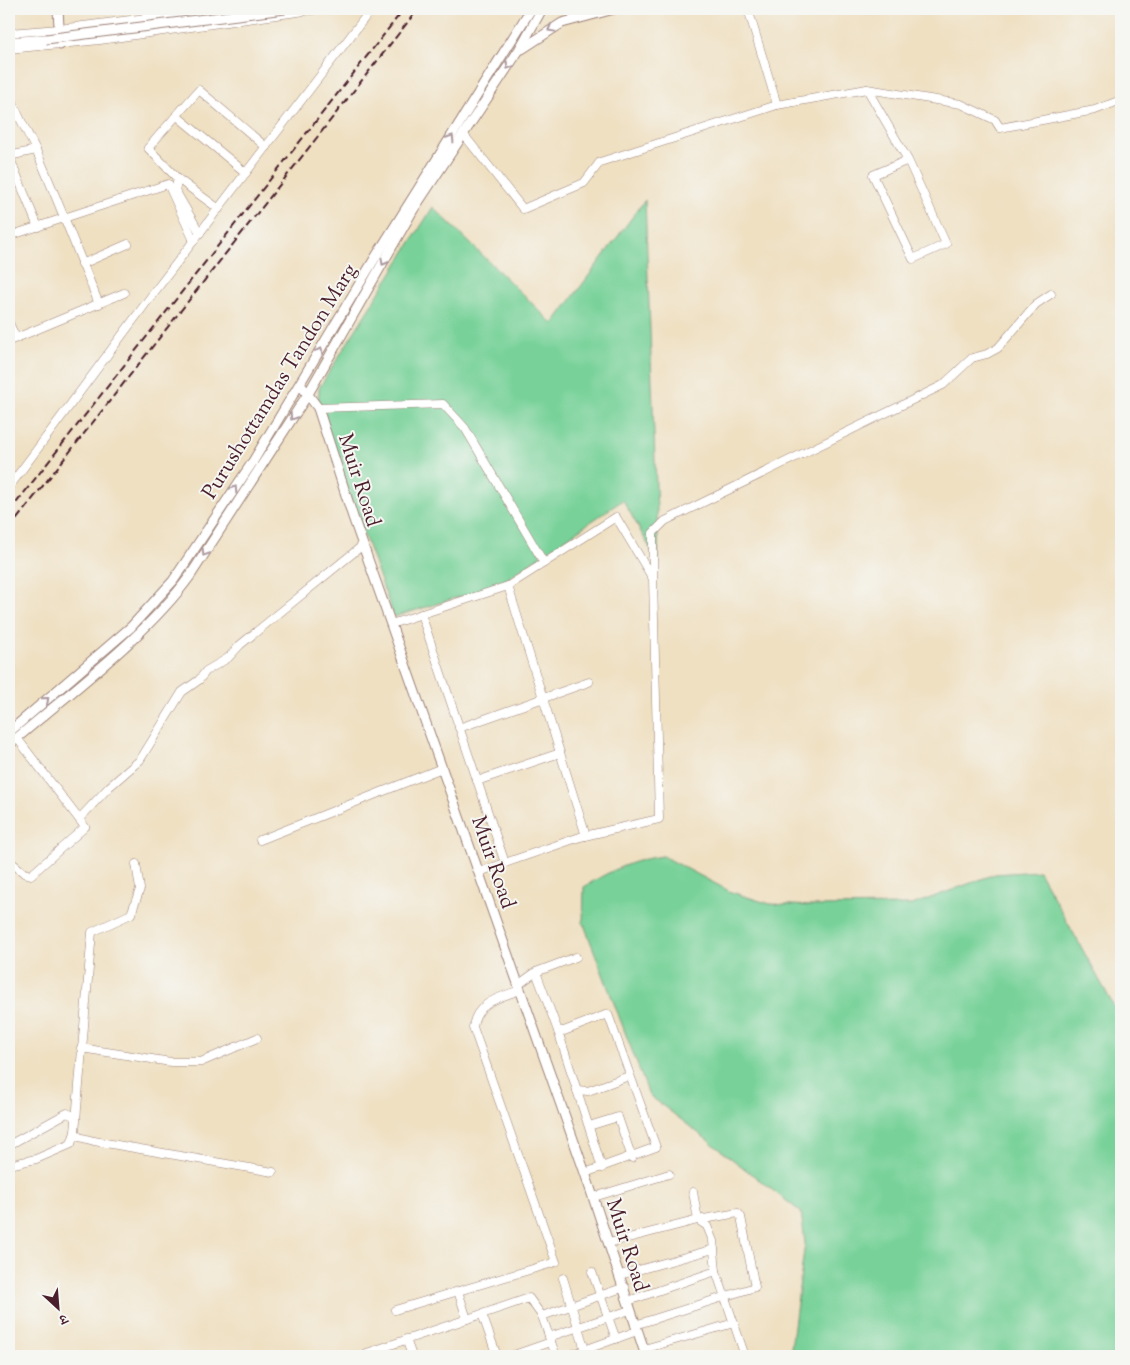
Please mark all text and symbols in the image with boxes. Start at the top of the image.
one-way arrow [548,22,557,32]
one-way arrow [506,60,515,70]
one-way arrow [445,135,455,144]
one-way arrow [380,256,390,265]
street label: Purushottamdas Tandon Marg [196,259,366,506]
one-way arrow [313,348,323,357]
one-way arrow [290,411,299,421]
street label: Muir Road [329,430,387,531]
one-way arrow [228,486,237,495]
one-way arrow [202,548,211,557]
one-way arrow [40,697,49,706]
street label: Muir Road [462,812,522,913]
street label: Muir Road [597,1195,655,1296]
north arrow [32,1282,82,1332]
text: उ [54,1307,71,1329]

